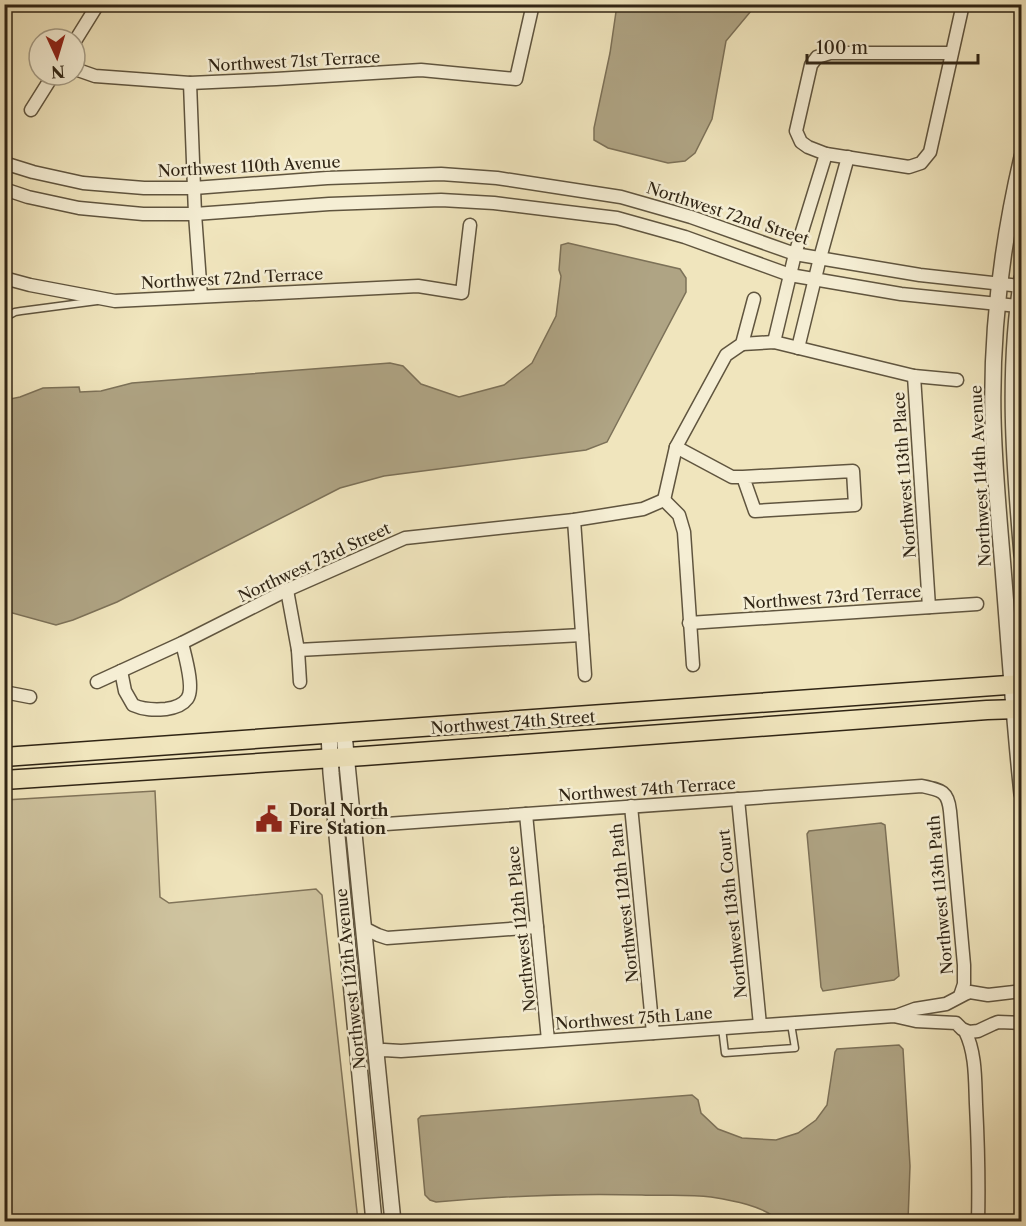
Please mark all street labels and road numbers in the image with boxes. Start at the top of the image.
street label: Northwest 71st Terrace [207,46,381,76]
street label: Northwest 110th Avenue [157,151,341,181]
street label: Northwest 72nd Street [644,177,812,249]
street label: Northwest 72nd Terrace [140,263,324,293]
street label: Northwest 114th Avenue [965,385,995,567]
street label: Northwest 113th Place [888,391,920,559]
street label: Northwest 73rd Street [235,518,394,606]
street label: Northwest 73rd Terrace [742,581,922,613]
street label: Northwest 74th Street [430,706,596,738]
street label: Northwest 74th Terrace [558,773,736,805]
street label: Northwest 113th Path [923,815,957,975]
street label: Northwest 112th Path [606,822,642,984]
street label: Northwest 113th Court [713,828,751,999]
street label: Northwest 112th Place [502,845,540,1013]
street label: Northwest 112th Avenue [331,887,369,1071]
street label: Northwest 75th Lane [555,1003,713,1033]

